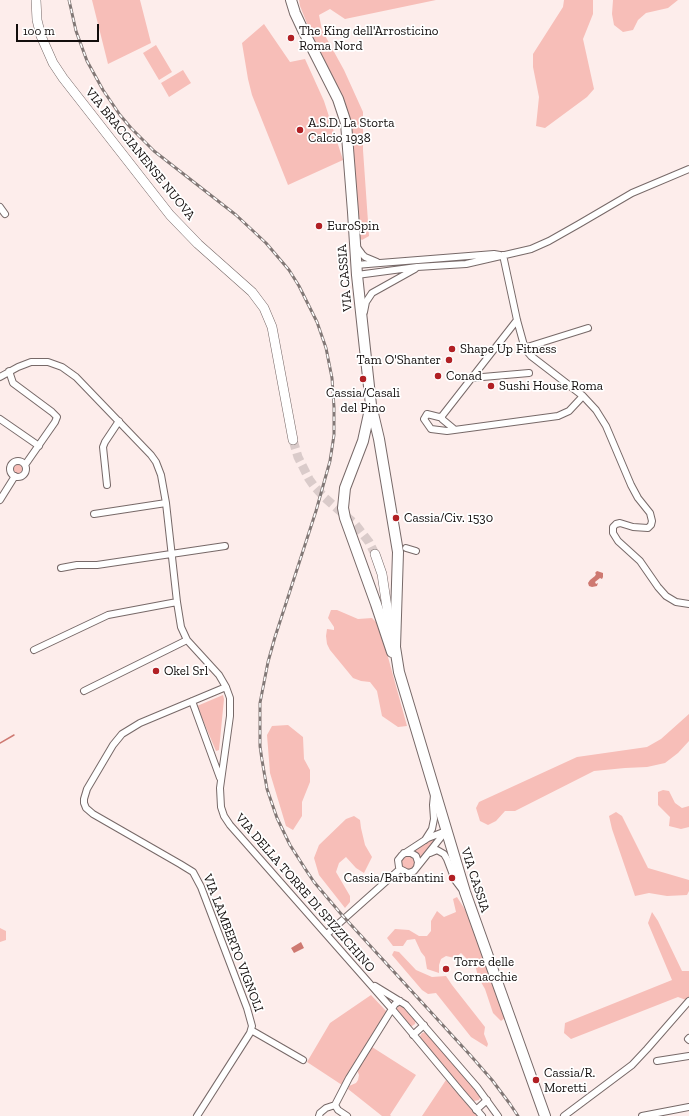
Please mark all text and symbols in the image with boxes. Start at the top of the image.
scale bar [18,16,101,42]
place label: The King dell'Arrosticino Roma Nord [299,23,439,54]
text: 100 m [23,24,55,38]
marker: The King dell'Arrosticino Roma Nord [286,33,296,43]
street label: VIA BRACCIANENSE NUOVA [82,85,198,223]
place label: A.S.D. La Storta Calcio 1938 [308,115,395,146]
marker: A.S.D. La Storta Calcio 1938 [295,125,305,135]
place label: EuroSpin [327,218,379,234]
marker: EuroSpin [314,221,324,231]
street label: VIA CASSIA [334,244,356,312]
place label: Shape Up Fitness [460,341,557,357]
marker: Shape Up Fitness [447,344,457,354]
place label: Tam O'Shanter [357,352,441,368]
marker: Tam O'Shanter [444,355,454,365]
place label: Conad [446,368,482,384]
marker: Conad [433,371,443,381]
marker: Cassia/Casali del Pino [358,374,368,384]
place label: Sushi House Roma [499,378,603,394]
marker: Sushi House Roma [486,381,496,391]
place label: Cassia/Casali del Pino [326,385,400,416]
place label: Cassia/Civ. 1530 [404,510,493,526]
marker: Cassia/Civ. 1530 [391,513,401,523]
place label: Okel Srl [164,663,208,679]
marker: Okel Srl [151,666,161,676]
street label: VIA DELLA TORRE DI SPIZZICHINO [232,810,378,976]
street label: VIA CASSIA [457,846,493,914]
place label: Cassia/Barbantini [344,870,444,886]
street label: VIA LAMBERTO VIGNOLI [200,872,266,1014]
marker: Cassia/Barbantini [447,873,457,883]
place label: Torre delle Cornacchie [454,954,517,985]
marker: Torre delle Cornacchie [441,964,451,974]
place label: Cassia/R. Moretti [544,1065,595,1096]
marker: Cassia/R. Moretti [531,1075,541,1085]

